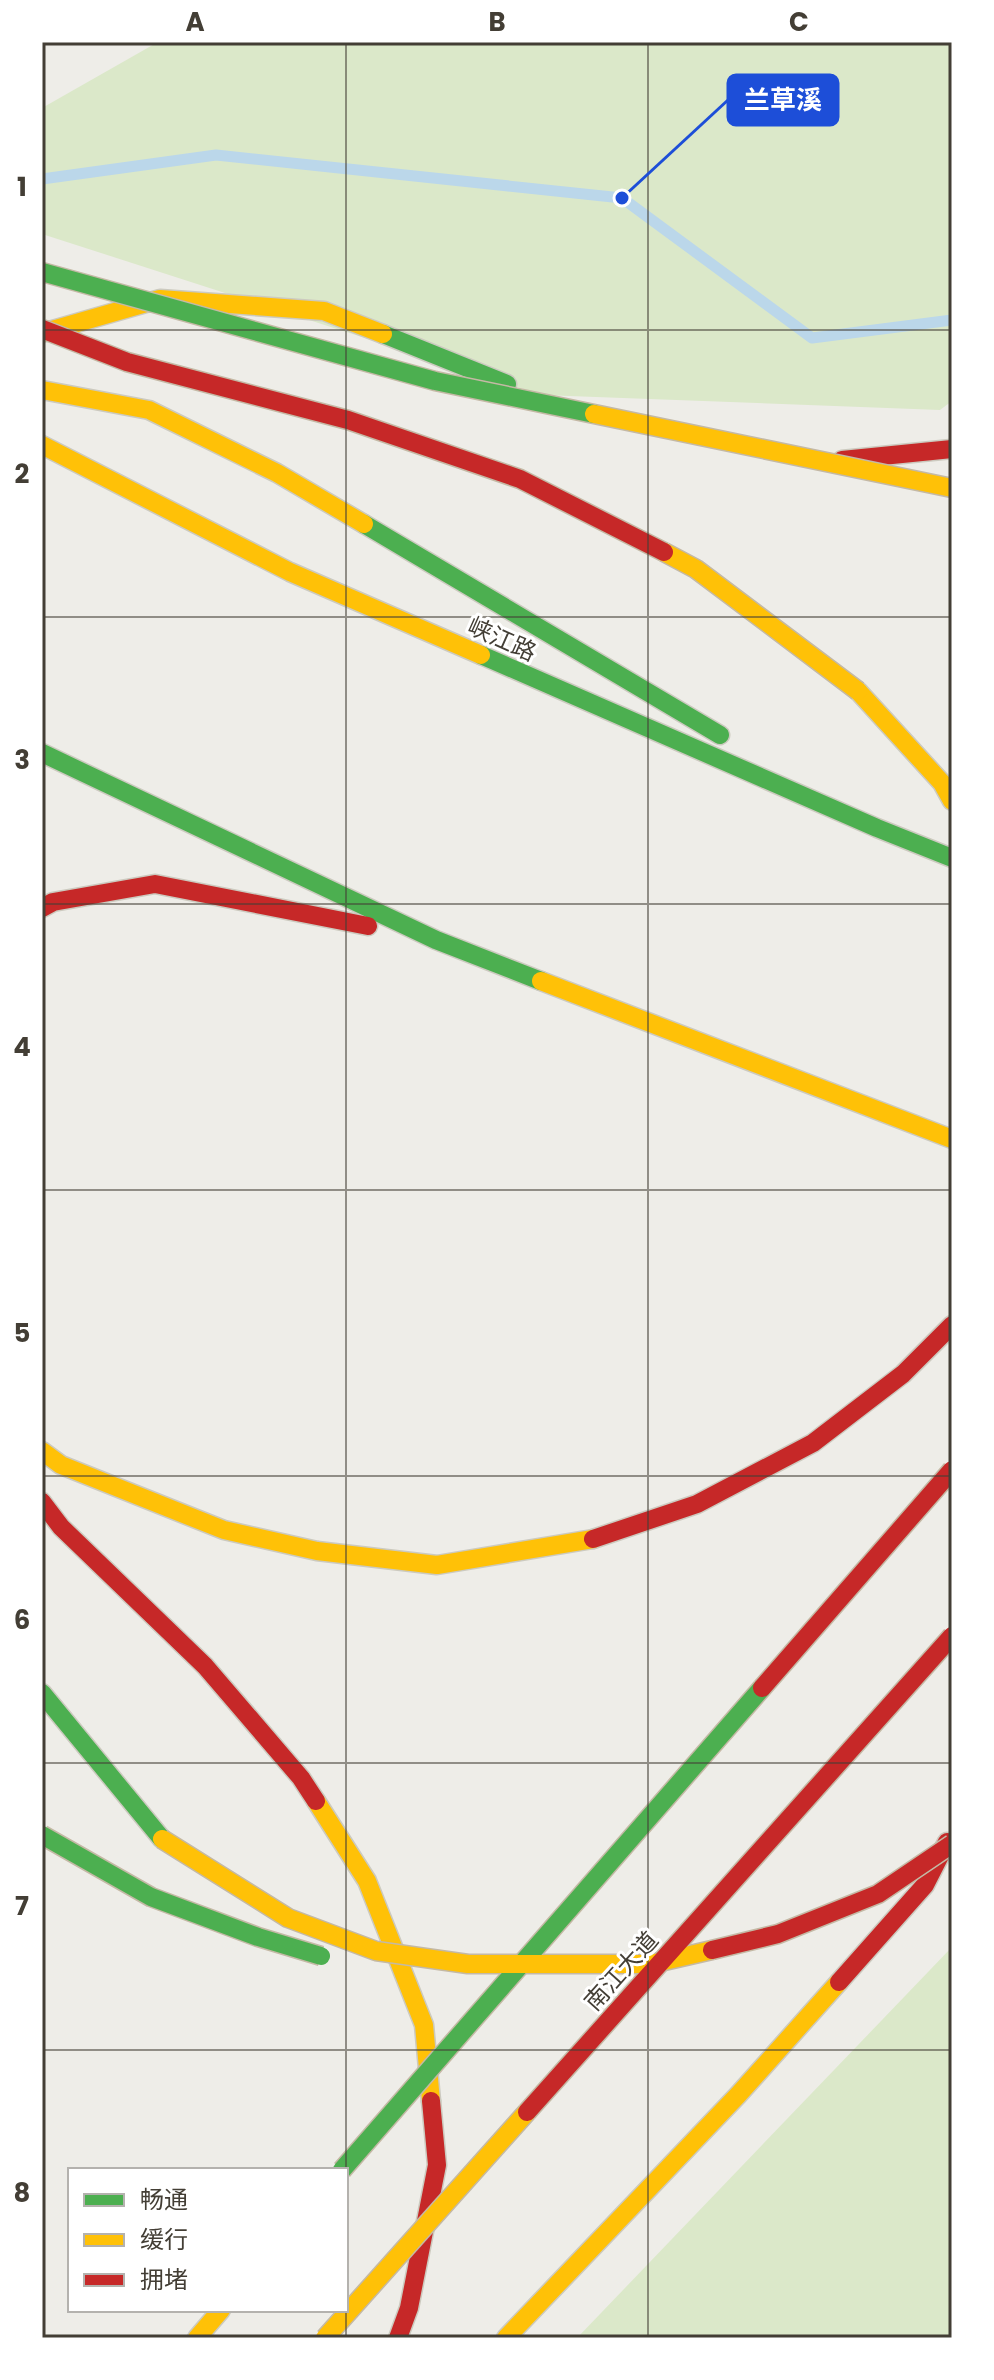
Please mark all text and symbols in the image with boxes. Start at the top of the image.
text: A [185,4,205,40]
text: B [488,4,506,40]
text: C [789,4,809,40]
callout: 兰草溪 [728,75,838,125]
text: 兰草溪 [744,82,822,118]
text: 1 [17,169,27,205]
text: 2 [15,456,30,492]
street label: 峡江路 [462,609,542,669]
text: 3 [14,742,30,778]
text: 4 [13,1029,31,1065]
text: 5 [14,1315,30,1351]
text: 6 [14,1602,30,1638]
text: 7 [15,1888,29,1924]
street label: 南江大道 [577,1924,665,2018]
legend [68,2168,348,2312]
text: 8 [14,2175,30,2211]
text: 畅通 [140,2183,188,2216]
text: 缓行 [140,2223,188,2256]
text: 拥堵 [140,2263,188,2296]

